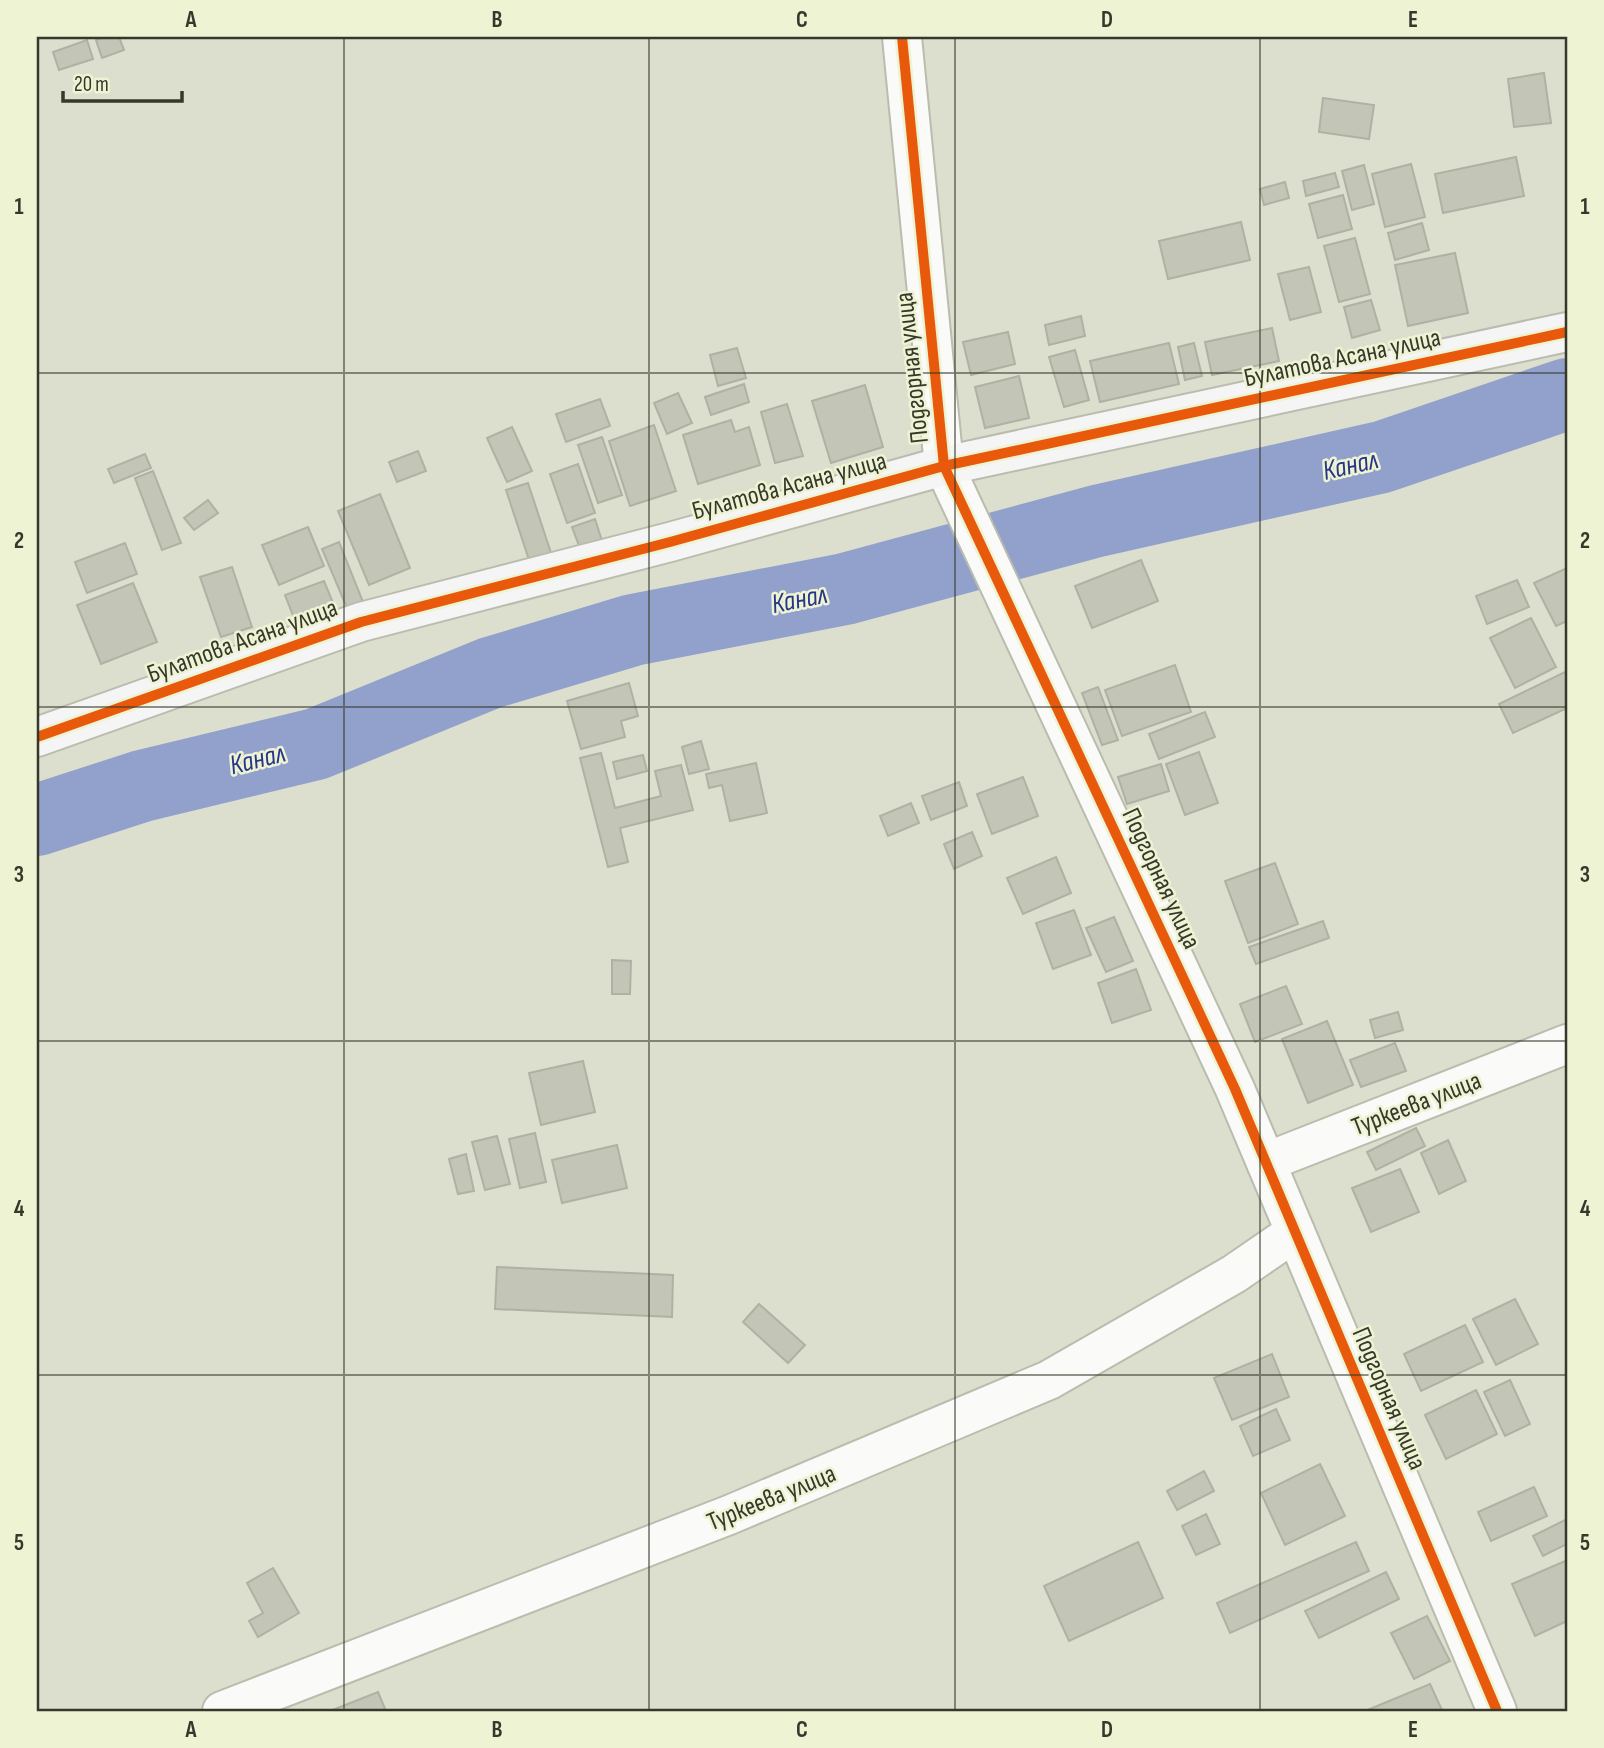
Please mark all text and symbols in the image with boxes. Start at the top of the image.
text: A [185,6,198,34]
text: B [492,6,503,34]
text: C [796,6,808,34]
text: D [1101,6,1113,34]
text: E [1408,6,1418,34]
scale bar [63,60,182,104]
text: 20 m [74,72,109,97]
text: 1 [14,193,24,221]
text: 1 [1580,193,1590,221]
street label: Подгорная улица [889,291,936,445]
street label: Булатова Асана улица [1241,322,1443,394]
water label: Канал [1319,443,1381,488]
street label: Булатова Асана улица [689,446,890,527]
text: 2 [14,527,24,555]
text: 2 [1580,527,1590,555]
water label: Канал [769,578,830,621]
street label: Булатова Асана улица [143,593,342,690]
water label: Канал [226,737,288,782]
street label: Подгорная улица [1115,803,1207,954]
text: 3 [14,861,24,889]
text: 3 [1580,861,1590,889]
street label: Туркеева улица [1347,1066,1486,1143]
text: 4 [14,1195,25,1223]
text: 4 [1580,1195,1591,1223]
street label: Подгорная улица [1345,1323,1433,1475]
street label: Туркеева улица [703,1459,840,1538]
text: 5 [14,1529,24,1557]
text: 5 [1580,1529,1590,1557]
text: A [185,1716,198,1744]
text: B [492,1716,503,1744]
text: C [796,1716,808,1744]
text: D [1101,1716,1113,1744]
text: E [1408,1716,1418,1744]

